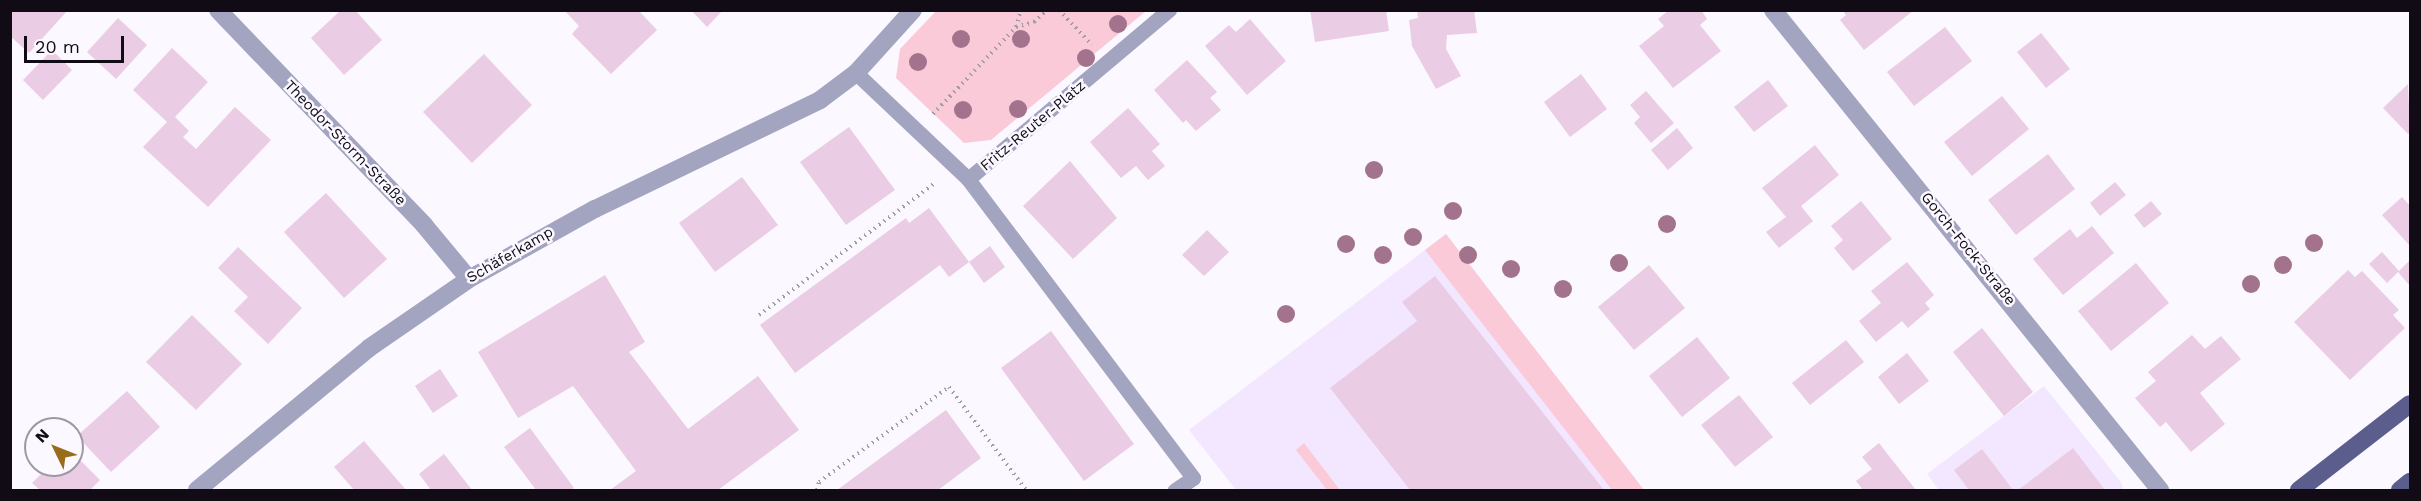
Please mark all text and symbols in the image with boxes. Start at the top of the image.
scale bar [27,24,128,62]
text: 20 m [35,36,80,57]
street label: Theodor-Storm-Straße [280,77,410,209]
street label: Fritz-Reuter-Platz [977,77,1089,175]
street label: Gorch-Fock-Straße [1917,189,2019,309]
street label: Schäferkamp [464,223,556,287]
north arrow [24,417,84,477]
text: N [31,425,53,447]

